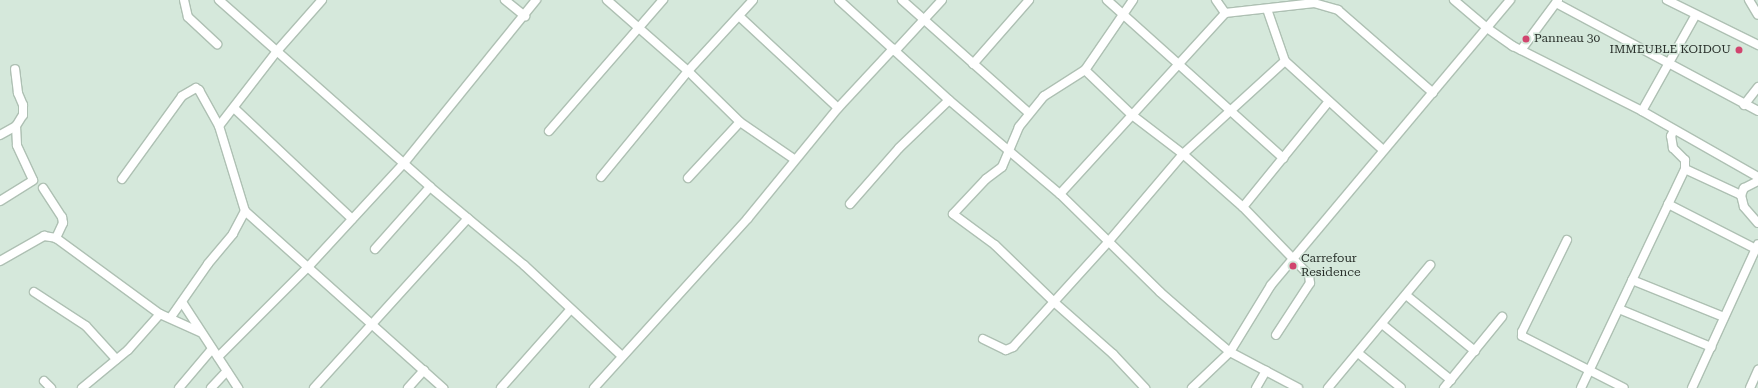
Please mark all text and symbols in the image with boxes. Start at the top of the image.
place label: Panneau 30 [1534,32,1600,46]
marker: Panneau 30 [1521,34,1531,44]
place label: IMMEUBLE KOIDOU [1609,43,1731,57]
marker: IMMEUBLE KOIDOU [1734,45,1744,55]
place label: Carrefour Residence [1301,252,1361,280]
marker: Carrefour Residence [1288,261,1298,271]

